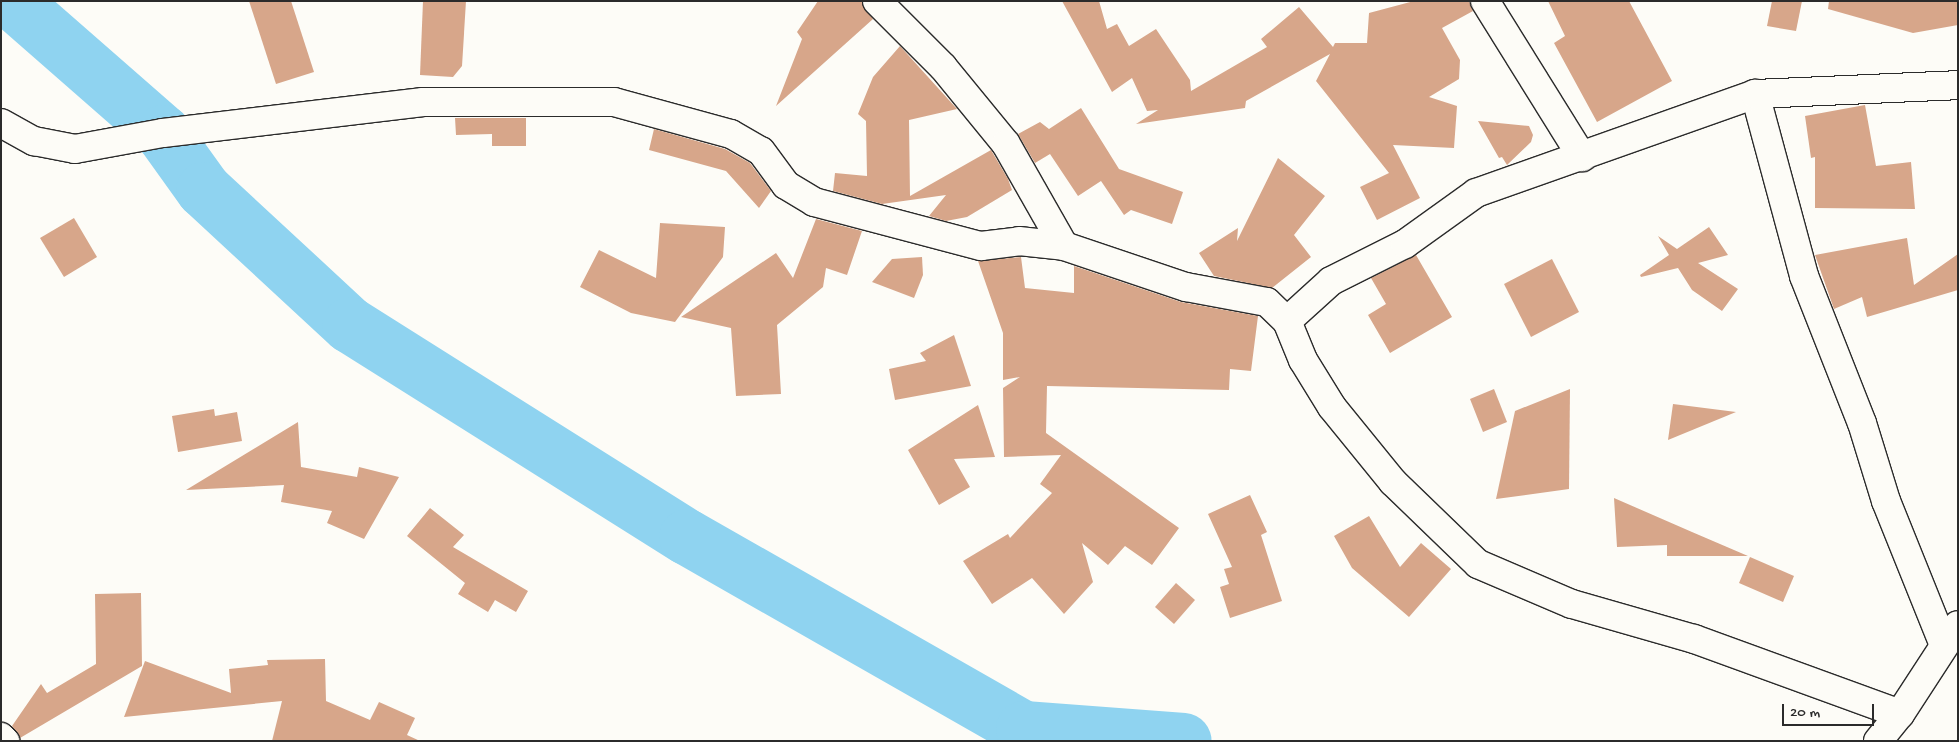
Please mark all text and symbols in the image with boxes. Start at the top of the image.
scale bar [1784,694,1876,726]
text: 20 m [1790,704,1820,722]

